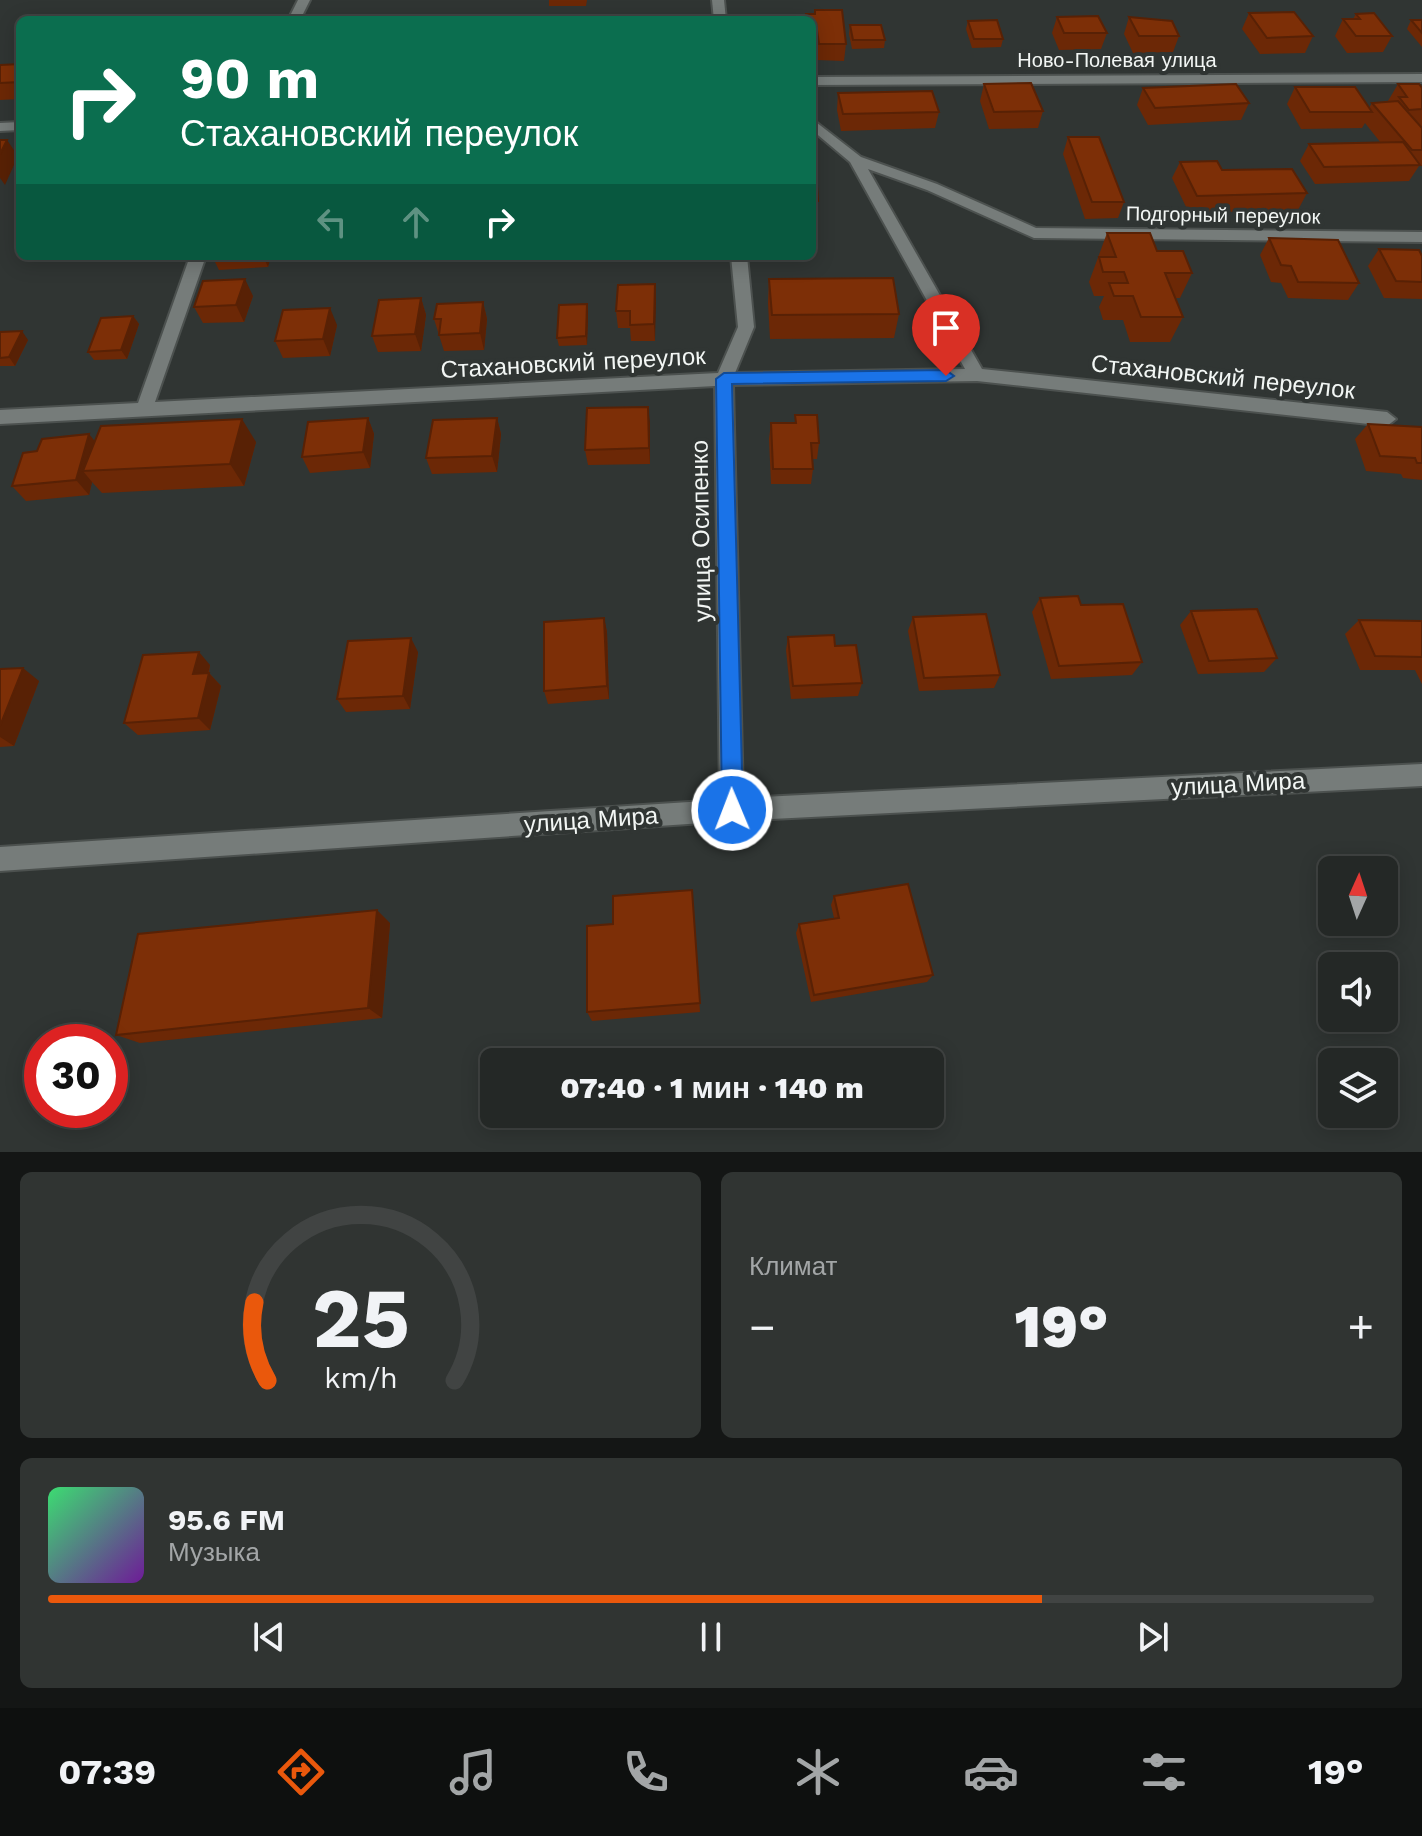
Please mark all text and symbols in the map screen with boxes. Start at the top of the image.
text: 90 m [180,46,319,112]
icon: right [48,48,152,152]
street label: Ново-Полевая улица [1017,48,1218,72]
text: Стахановский переулок [180,113,578,155]
icon: left [310,200,354,244]
icon: ahead [394,200,438,244]
icon: right [478,200,522,244]
street label: Подгорный переулок [1126,201,1321,229]
pin [912,294,980,376]
icon: arrive [924,306,968,350]
street label: Стахановский переулок [440,342,707,384]
street label: Стахановский переулок [1090,349,1357,405]
street label: улица Осипенко [685,440,717,622]
street label: улица Мира [1170,766,1306,801]
position arrow [690,768,774,852]
street label: улица Мира [523,801,660,839]
north arrow [1318,856,1398,936]
map controls [1318,856,1398,1128]
button: sound [1318,952,1398,1032]
speed limit sign: 30 [24,1024,128,1128]
button: layers [1318,1048,1398,1128]
text: 07:40 · 1 мин · 140 m [560,1070,864,1105]
text: Климат [749,1251,838,1281]
text: 25 [311,1270,410,1367]
text: 19° [1014,1291,1109,1362]
text: − [749,1301,776,1353]
text: + [1347,1301,1374,1353]
text: km/h [324,1361,397,1395]
text: 95.6 FM [168,1502,285,1537]
text: Музыка [168,1537,260,1567]
icon: previous [247,1615,291,1659]
icon: pause [689,1615,733,1659]
icon: next [1131,1615,1175,1659]
icon: directions [273,1744,329,1800]
icon: music [445,1744,501,1800]
icon: phone [618,1744,674,1800]
icon: climate [790,1744,846,1800]
icon: car [963,1744,1019,1800]
icon: filters [1136,1744,1192,1800]
text: 07:39 [58,1751,156,1793]
text: 19° [1308,1751,1364,1793]

